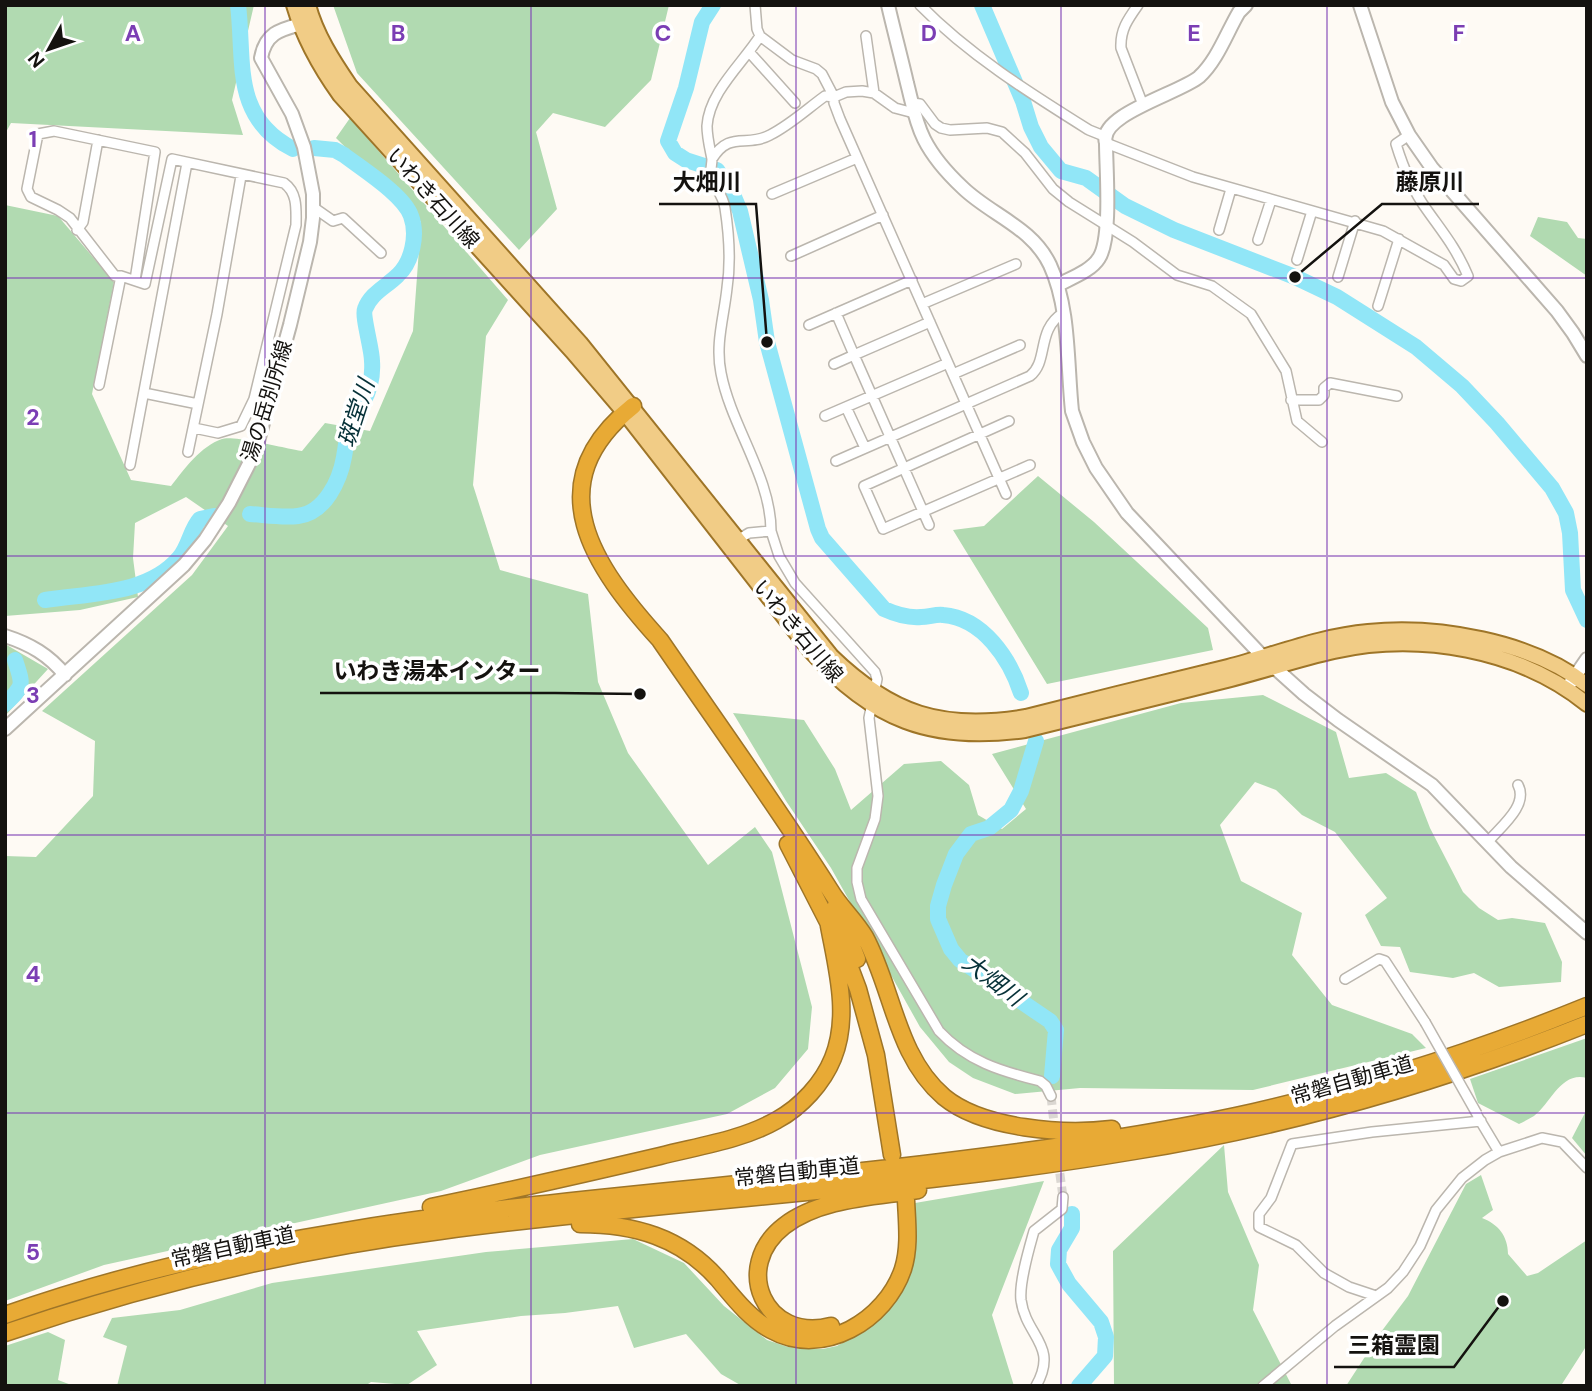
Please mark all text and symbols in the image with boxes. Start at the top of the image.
north arrow [14,14,84,84]
text: A [125,18,141,48]
text: B [391,18,405,48]
text: C [655,18,671,48]
text: D [921,18,937,48]
text: E [1187,18,1201,48]
text: F [1453,18,1466,48]
text: N [22,46,50,73]
text: 1 [29,124,37,154]
street label: いわき石川線 [380,142,486,254]
callout: 大畑川 [659,160,756,204]
callout: 藤原川 [1382,160,1479,204]
text: 大畑川 [673,167,742,197]
text: 藤原川 [1396,167,1465,197]
street label: 湯の岳別所線 [235,337,299,465]
water label: 斑堂川 [331,373,382,450]
text: 2 [26,402,40,432]
street label: いわき石川線 [747,574,849,688]
callout: いわき湯本インター [320,649,555,693]
text: いわき湯本インター [334,656,541,686]
text: 3 [26,680,40,710]
water label: 大畑川 [956,947,1032,1015]
text: 4 [26,959,41,989]
street label: 常磐自動車道 [1288,1049,1416,1111]
street label: 常磐自動車道 [733,1151,861,1193]
street label: 常磐自動車道 [168,1220,298,1274]
text: 5 [26,1237,40,1267]
callout: 三箱霊園 [1334,1323,1454,1367]
text: 三箱霊園 [1348,1330,1440,1360]

